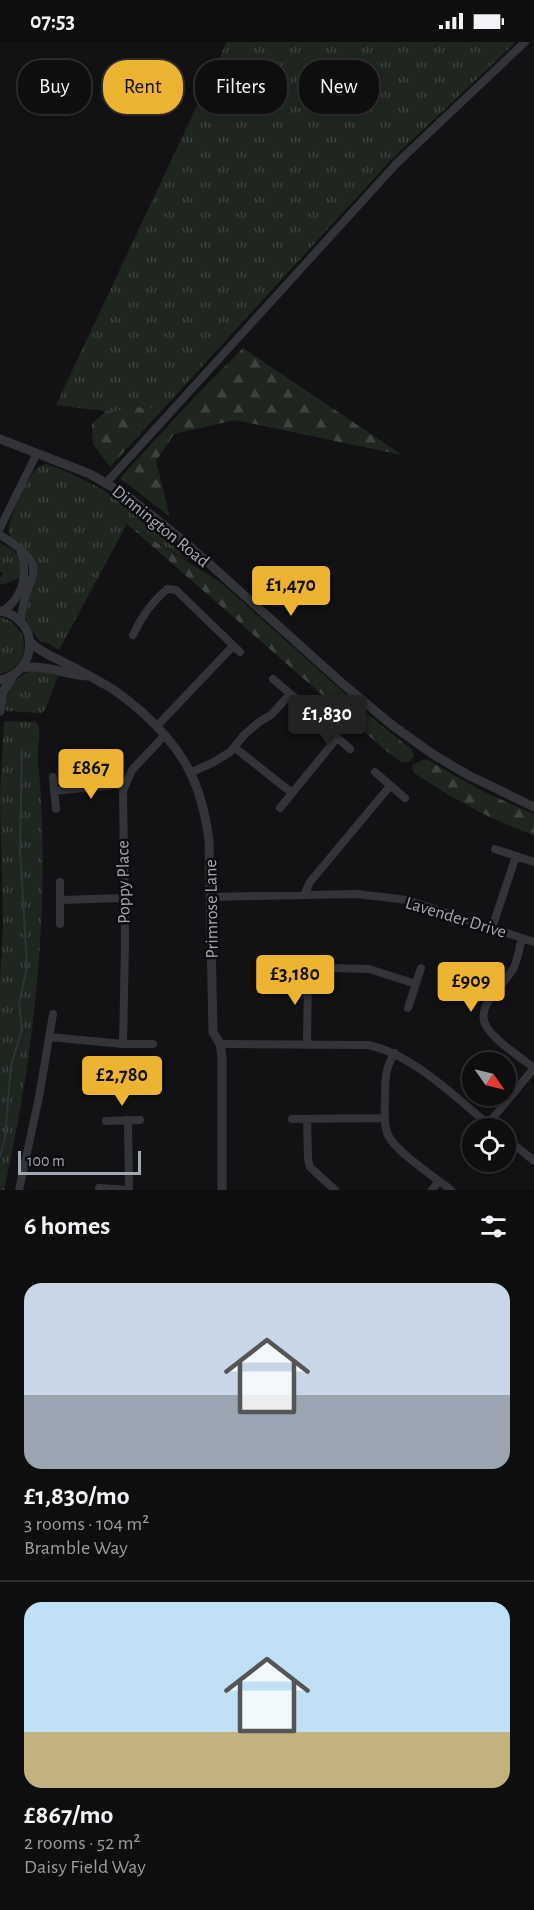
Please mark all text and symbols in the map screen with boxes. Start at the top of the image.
text: 07:53 [30,10,75,32]
chip: Buy [18,60,91,114]
chip: Rent [103,60,183,114]
chip: Filters [195,60,287,114]
chip: New [299,60,379,114]
street label: Dinnington Road [108,482,212,571]
pin: £1,470 [242,566,340,617]
text: £1,470 [266,575,316,595]
pin: £1,830 [278,695,376,746]
text: £1,830 [302,704,352,724]
pin: £867 [55,749,127,800]
text: £867 [72,758,110,778]
street label: Poppy Place [114,840,134,924]
street label: Primrose Lane [202,859,222,959]
street label: Lavender Drive [403,894,508,942]
pin: £3,180 [246,955,344,1006]
pin: £909 [435,962,507,1013]
text: £3,180 [270,964,320,984]
text: £909 [452,971,490,991]
north arrow [462,1052,516,1106]
map controls [462,1052,516,1172]
pin: £2,780 [73,1056,171,1107]
text: £2,780 [96,1065,148,1085]
button: locate [462,1118,516,1172]
scale bar [18,1148,141,1176]
text: 100 m [27,1153,65,1169]
icon: filters [477,1210,510,1243]
text: 6 homes [24,1213,110,1239]
icon: home [213,1322,321,1430]
text: £1,830/mo [24,1483,130,1509]
text: 3 rooms · 104 m² [24,1514,149,1534]
text: Bramble Way [24,1538,128,1558]
icon: home [213,1641,321,1749]
text: £867/mo [24,1802,113,1828]
text: 2 rooms · 52 m² [24,1833,141,1853]
text: Daisy Field Way [24,1857,146,1877]

